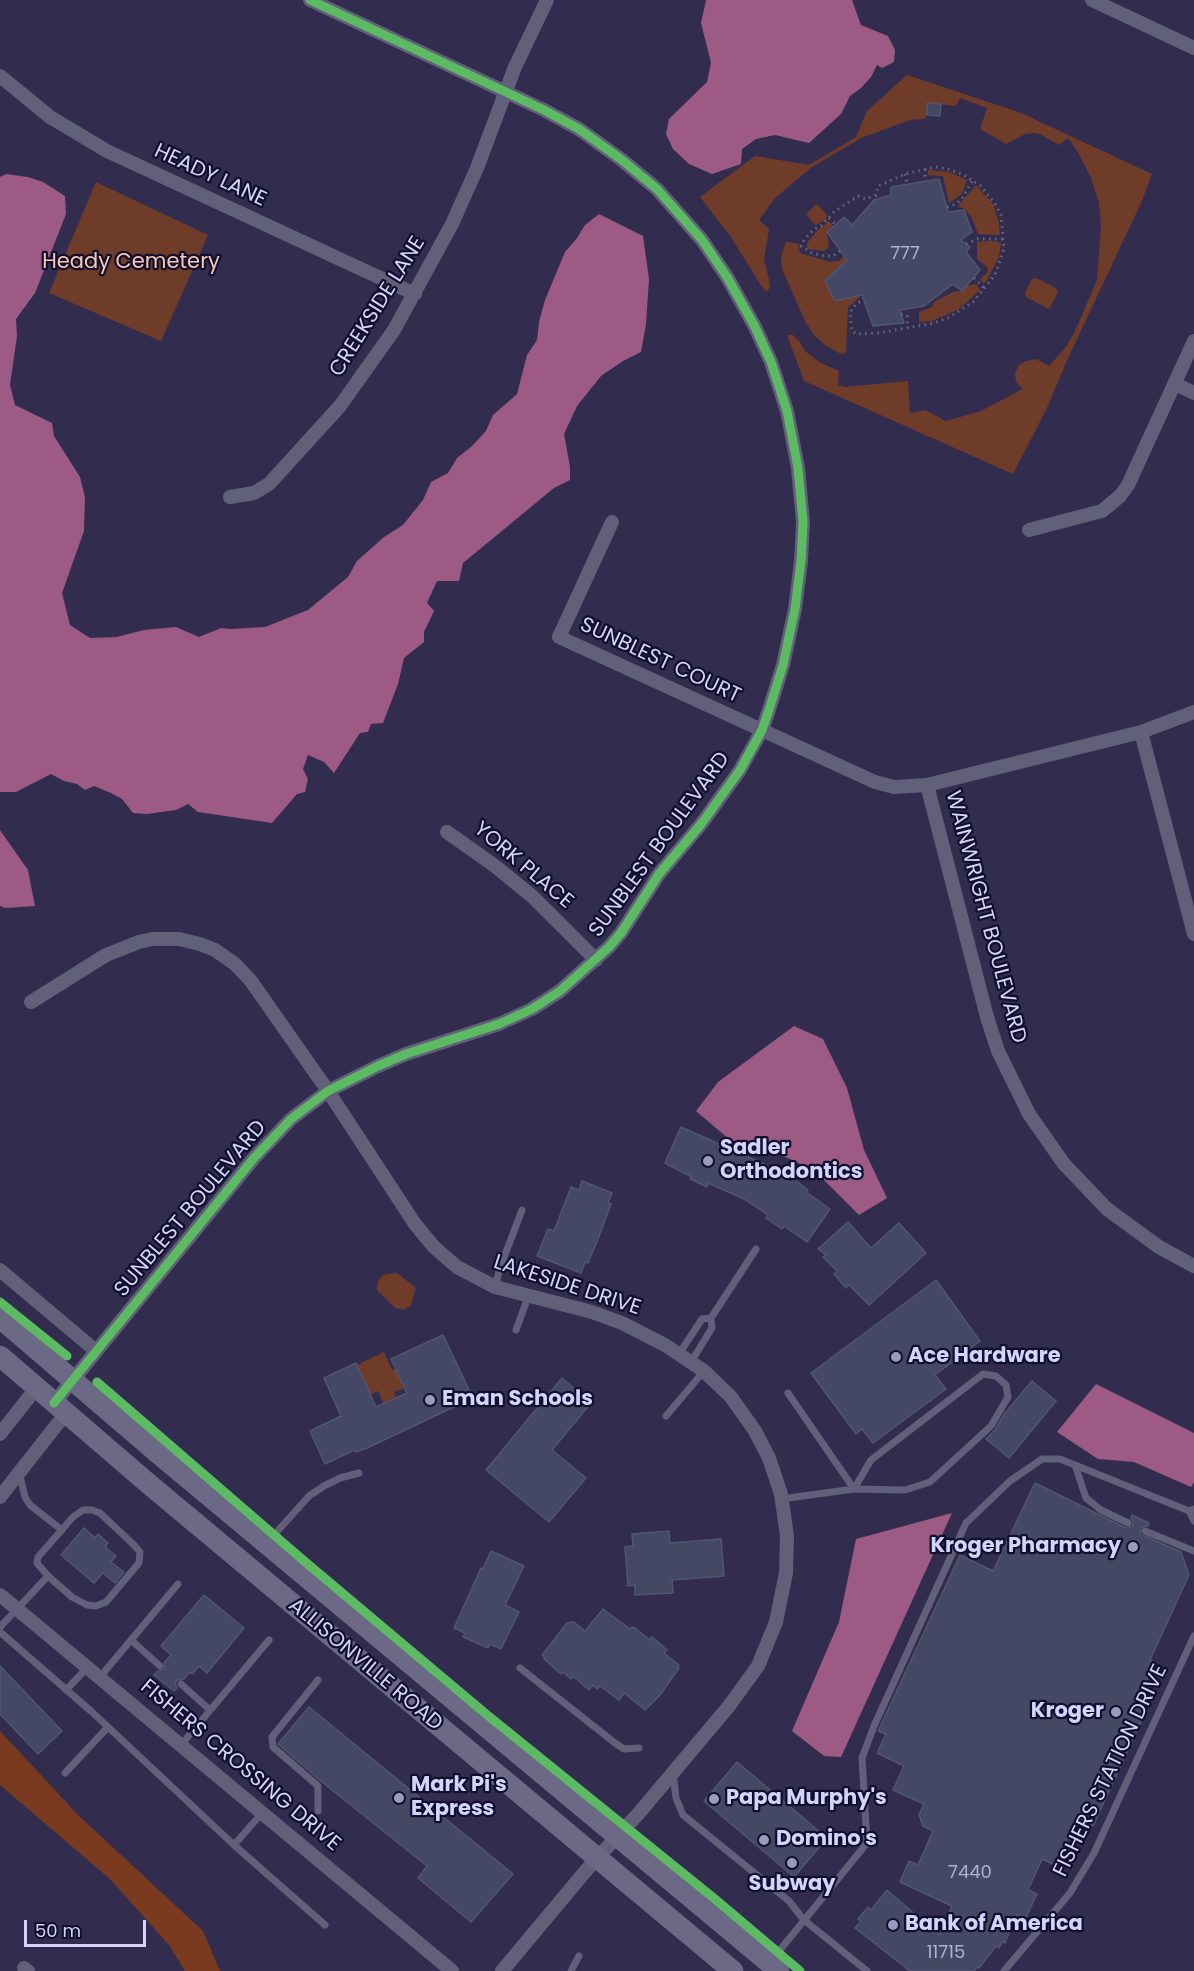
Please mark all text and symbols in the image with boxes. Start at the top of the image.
street label: HEADY LANE [150,139,270,213]
street label: CREEKSIDE LANE [325,232,431,382]
house number: 777 [890,243,920,265]
park label: Heady Cemetery [42,250,220,276]
street label: SUNBLEST COURT [576,613,744,709]
street label: SUNBLEST BOULEVARD [584,748,736,942]
street label: WAINWRIGHT BOULEVARD [939,788,1031,1046]
street label: YORK PLACE [468,817,578,915]
street label: SUNBLEST BOULEVARD [110,1116,272,1302]
place label: Sadler Orthodontics [720,1136,862,1186]
marker: Sadler Orthodontics [701,1154,715,1168]
street label: LAKESIDE DRIVE [490,1250,644,1322]
place label: Ace Hardware [908,1344,1061,1370]
marker: Ace Hardware [889,1350,903,1364]
place label: Eman Schools [442,1387,593,1413]
marker: Eman Schools [423,1393,437,1407]
place label: Kroger Pharmacy [930,1534,1121,1560]
marker: Kroger Pharmacy [1126,1540,1140,1554]
street label: ALLISONVILLE ROAD [283,1593,447,1737]
street label: FISHERS STATION DRIVE [1049,1661,1173,1881]
street label: FISHERS CROSSING DRIVE [135,1675,345,1857]
place label: Kroger [1031,1699,1104,1725]
marker: Kroger [1109,1705,1123,1719]
place label: Mark Pi's Express [411,1773,507,1823]
place label: Papa Murphy's [726,1786,887,1812]
marker: Mark Pi's Express [392,1791,406,1805]
marker: Papa Murphy's [707,1792,721,1806]
place label: Domino's [776,1827,877,1853]
marker: Domino's [757,1833,771,1847]
marker: Subway [785,1856,799,1870]
house number: 7440 [948,1862,992,1884]
place label: Subway [748,1872,836,1898]
scale bar [27,1908,148,1946]
place label: Bank of America [905,1912,1083,1938]
text: 50 m [35,1918,81,1943]
marker: Bank of America [886,1918,900,1932]
house number: 11715 [927,1942,965,1964]

